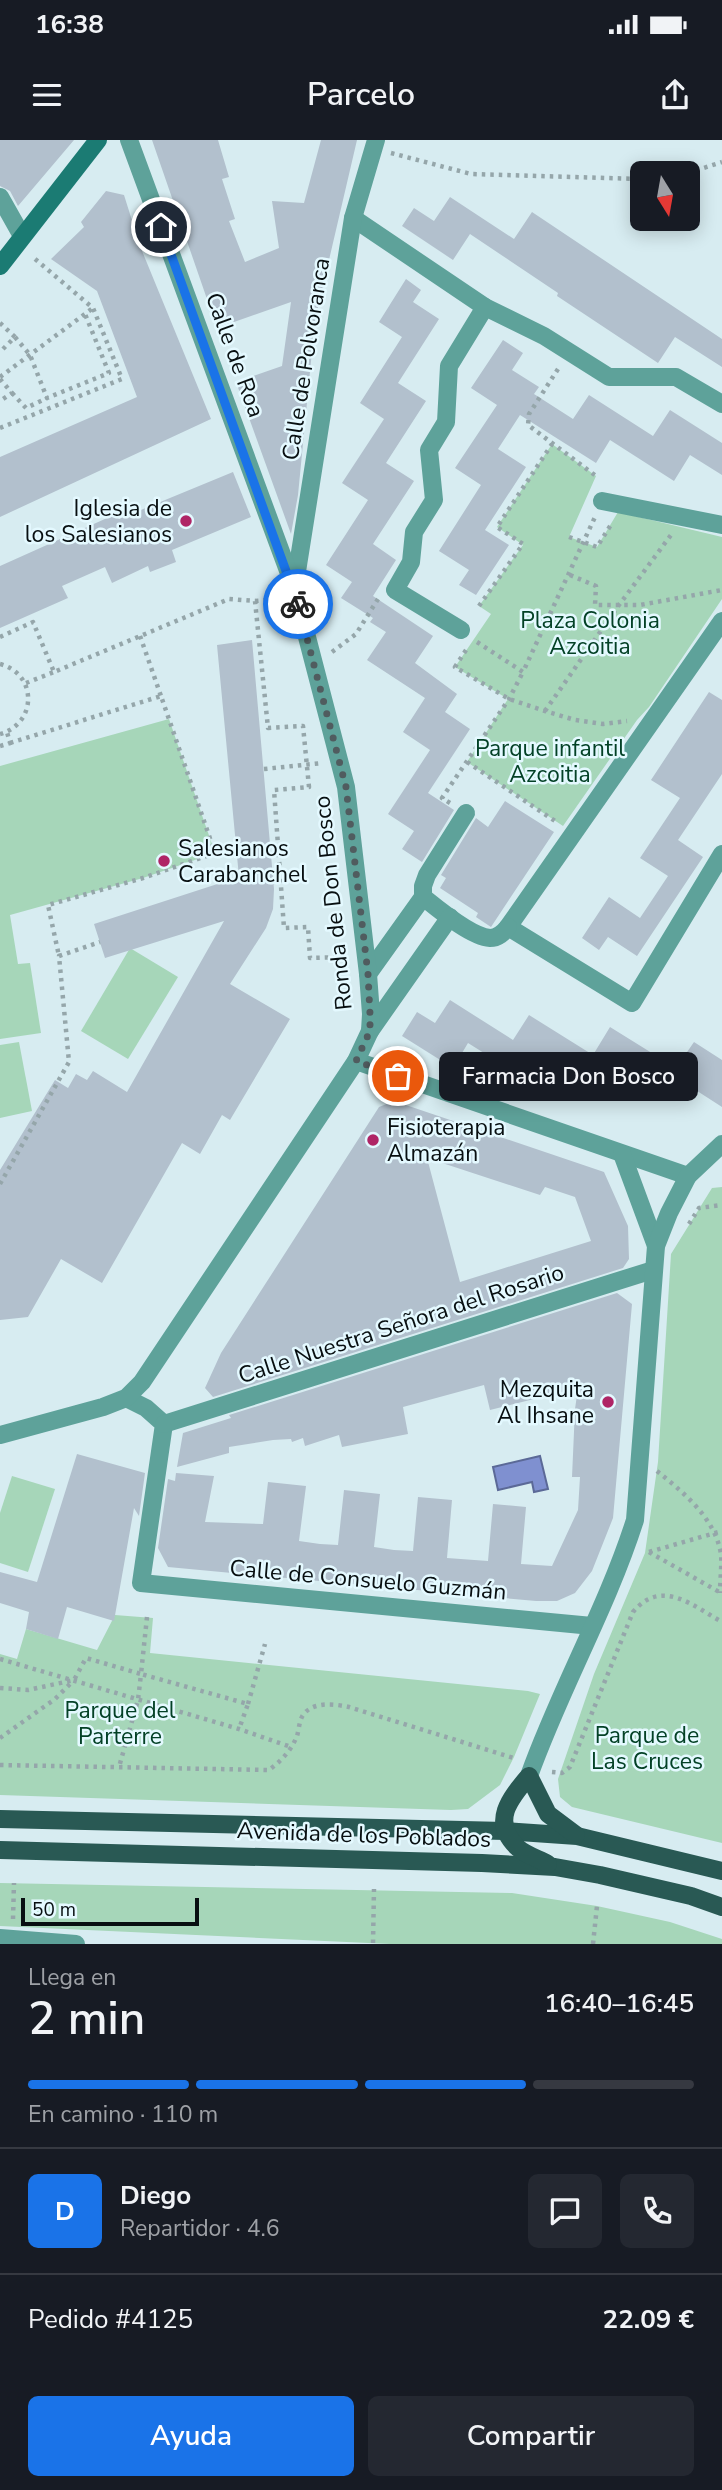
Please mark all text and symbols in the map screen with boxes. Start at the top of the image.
text: 16:38 [35,7,104,42]
text: Parcelo [307,73,415,116]
icon: menu [28,76,66,114]
icon: share [656,76,694,114]
north arrow [630,161,700,231]
map controls [630,161,700,231]
pin [131,197,191,257]
icon: home [142,208,180,246]
street label: Calle de Polvoranca [275,256,337,462]
street label: Calle de Roa [198,288,272,422]
place label: Iglesia de los Salesianos [25,493,172,550]
marker: Iglesia de los Salesianos [178,513,194,529]
courier [263,569,333,639]
icon: bike [279,585,317,623]
park label: Plaza Colonia Azcoitia [520,605,660,662]
park label: Parque infantil Azcoitia [475,733,625,790]
street label: Ronda de Don Bosco [306,794,360,1012]
place label: Salesianos Carabanchel [178,833,307,890]
marker: Salesianos Carabanchel [156,853,172,869]
pin [368,1046,428,1106]
callout: Farmacia Don Bosco [440,1052,699,1100]
icon: bag [379,1057,417,1095]
text: Farmacia Don Bosco [462,1061,675,1092]
place label: Fisioterapia Almazán [387,1112,505,1169]
marker: Fisioterapia Almazán [365,1132,381,1148]
street label: Calle Nuestra Señora del Rosario [234,1257,568,1391]
place label: Mezquita Al Ihsane [497,1374,594,1431]
marker: Mezquita Al Ihsane [600,1394,616,1410]
street label: Calle de Consuelo Guzmán [228,1552,508,1608]
park label: Parque del Parterre [64,1695,176,1752]
park label: Parque de Las Cruces [591,1720,703,1777]
street label: Avenida de los Poblados [236,1815,492,1855]
scale bar [21,1895,200,1927]
text: 50 m [32,1897,76,1923]
text: Llega en [28,1962,116,1993]
text: 16:40–16:45 [544,1986,694,2021]
text: 2 min [28,1987,145,2050]
text: En camino · 110 m [28,2099,218,2130]
button: chat [528,2174,602,2248]
button: phone [620,2174,694,2248]
text: Diego [120,2178,191,2213]
text: D [55,2194,75,2229]
text: Repartidor · 4.6 [120,2213,280,2244]
text: Pedido #4125 [28,2302,193,2337]
text: 22.09 € [603,2302,694,2337]
button: Ayuda [28,2396,354,2476]
button: Compartir [368,2396,694,2476]

